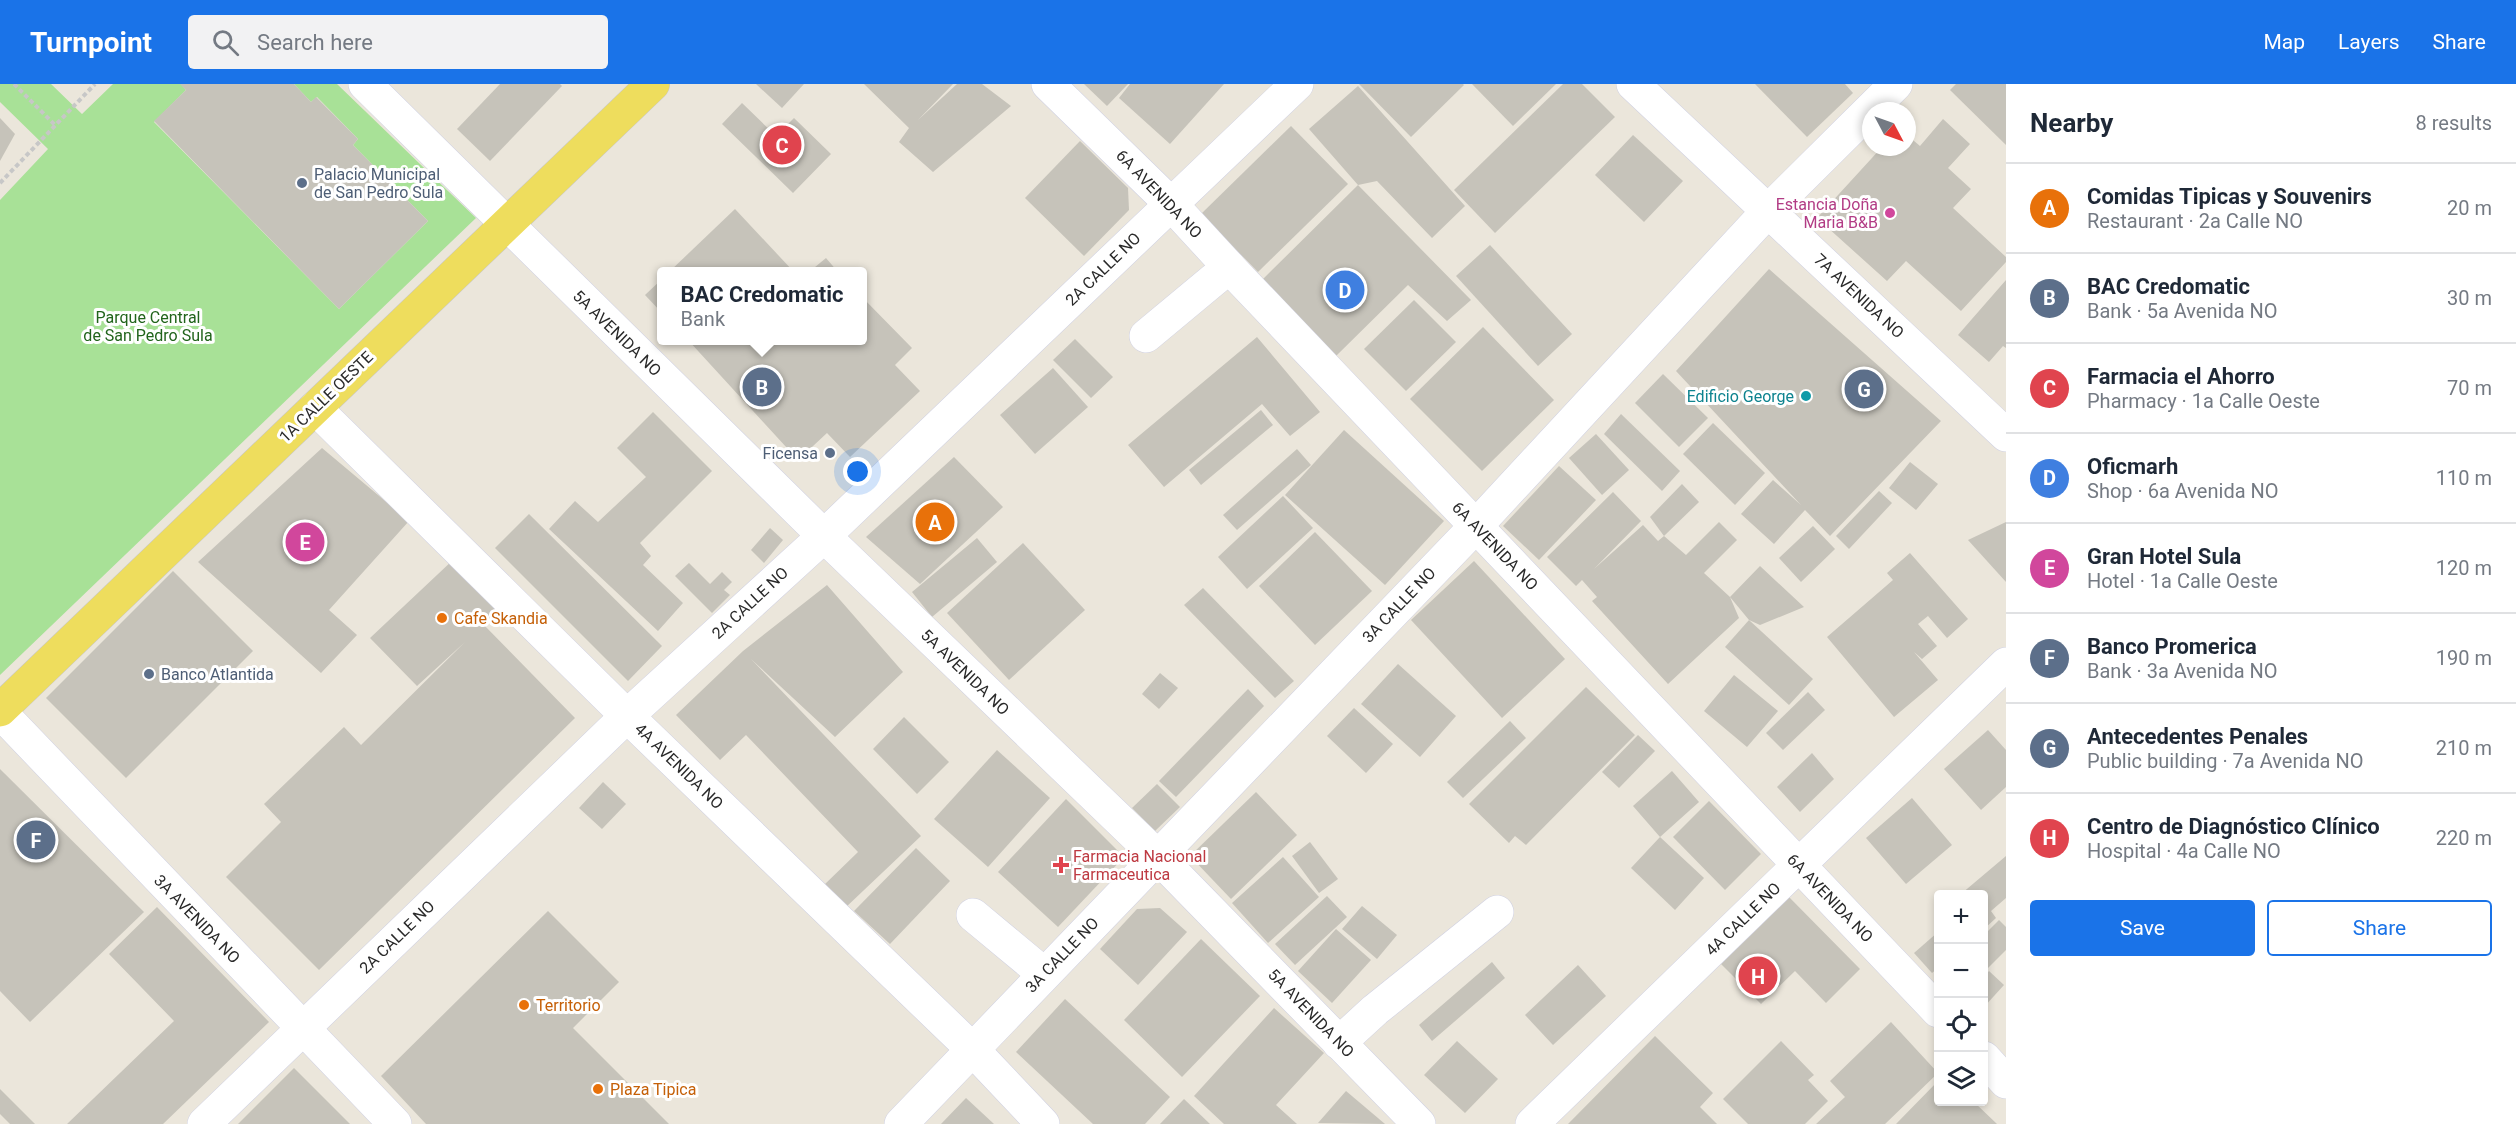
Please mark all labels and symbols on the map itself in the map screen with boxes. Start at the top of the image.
north arrow [1862,102,1916,156]
pin: C [762,122,802,168]
street label: 6A AVENIDA NO [1112,146,1206,242]
place label: Palacio Municipal de San Pedro Sula [314,165,443,202]
marker: Palacio Municipal de San Pedro Sula [295,176,309,190]
place label: Estancia Doña Maria B&B [1776,195,1878,232]
marker: Estancia Doña Maria B&B [1883,206,1897,220]
street label: 2A CALLE NO [1062,228,1144,310]
street label: 7A AVENIDA NO [1810,250,1908,342]
pin: D [1326,268,1364,312]
street label: 5A AVENIDA NO [569,286,665,380]
park label: Parque Central de San Pedro Sula [83,308,213,345]
street label: 1A CALLE OESTE [275,348,377,446]
pin: B [742,364,782,410]
pin: G [1844,366,1884,412]
place label: Edificio George [1687,387,1794,406]
marker: Edificio George [1799,389,1813,403]
place label: Ficensa [763,444,818,463]
marker: Ficensa [823,446,837,460]
your location [843,457,872,486]
street label: 6A AVENIDA NO [1448,498,1542,594]
pin: A [916,500,954,544]
pin: E [286,520,324,564]
street label: 2A CALLE NO [708,563,792,643]
street label: 3A CALLE NO [1358,564,1440,646]
place label: Cafe Skandia [454,609,548,628]
marker: Cafe Skandia [435,611,449,625]
street label: 5A AVENIDA NO [917,625,1013,719]
place label: Banco Atlantida [161,665,274,684]
marker: Banco Atlantida [142,667,156,681]
street label: 4A AVENIDA NO [631,719,727,813]
pin: F [16,818,56,862]
place label: Farmacia Nacional Farmaceutica [1073,847,1206,884]
street label: 6A AVENIDA NO [1783,850,1877,946]
marker: Farmacia Nacional Farmaceutica [1054,858,1068,872]
street label: 3A AVENIDA NO [150,871,244,967]
street label: 4A CALLE NO [1702,878,1784,960]
street label: 2A CALLE NO [356,896,438,978]
street label: 3A CALLE NO [1021,914,1103,996]
pin: H [1738,954,1778,998]
street label: 5A AVENIDA NO [1264,965,1358,1061]
place label: Territorio [536,996,601,1015]
marker: Territorio [517,998,531,1012]
place label: Plaza Tipica [610,1080,696,1099]
marker: Plaza Tipica [591,1082,605,1096]

